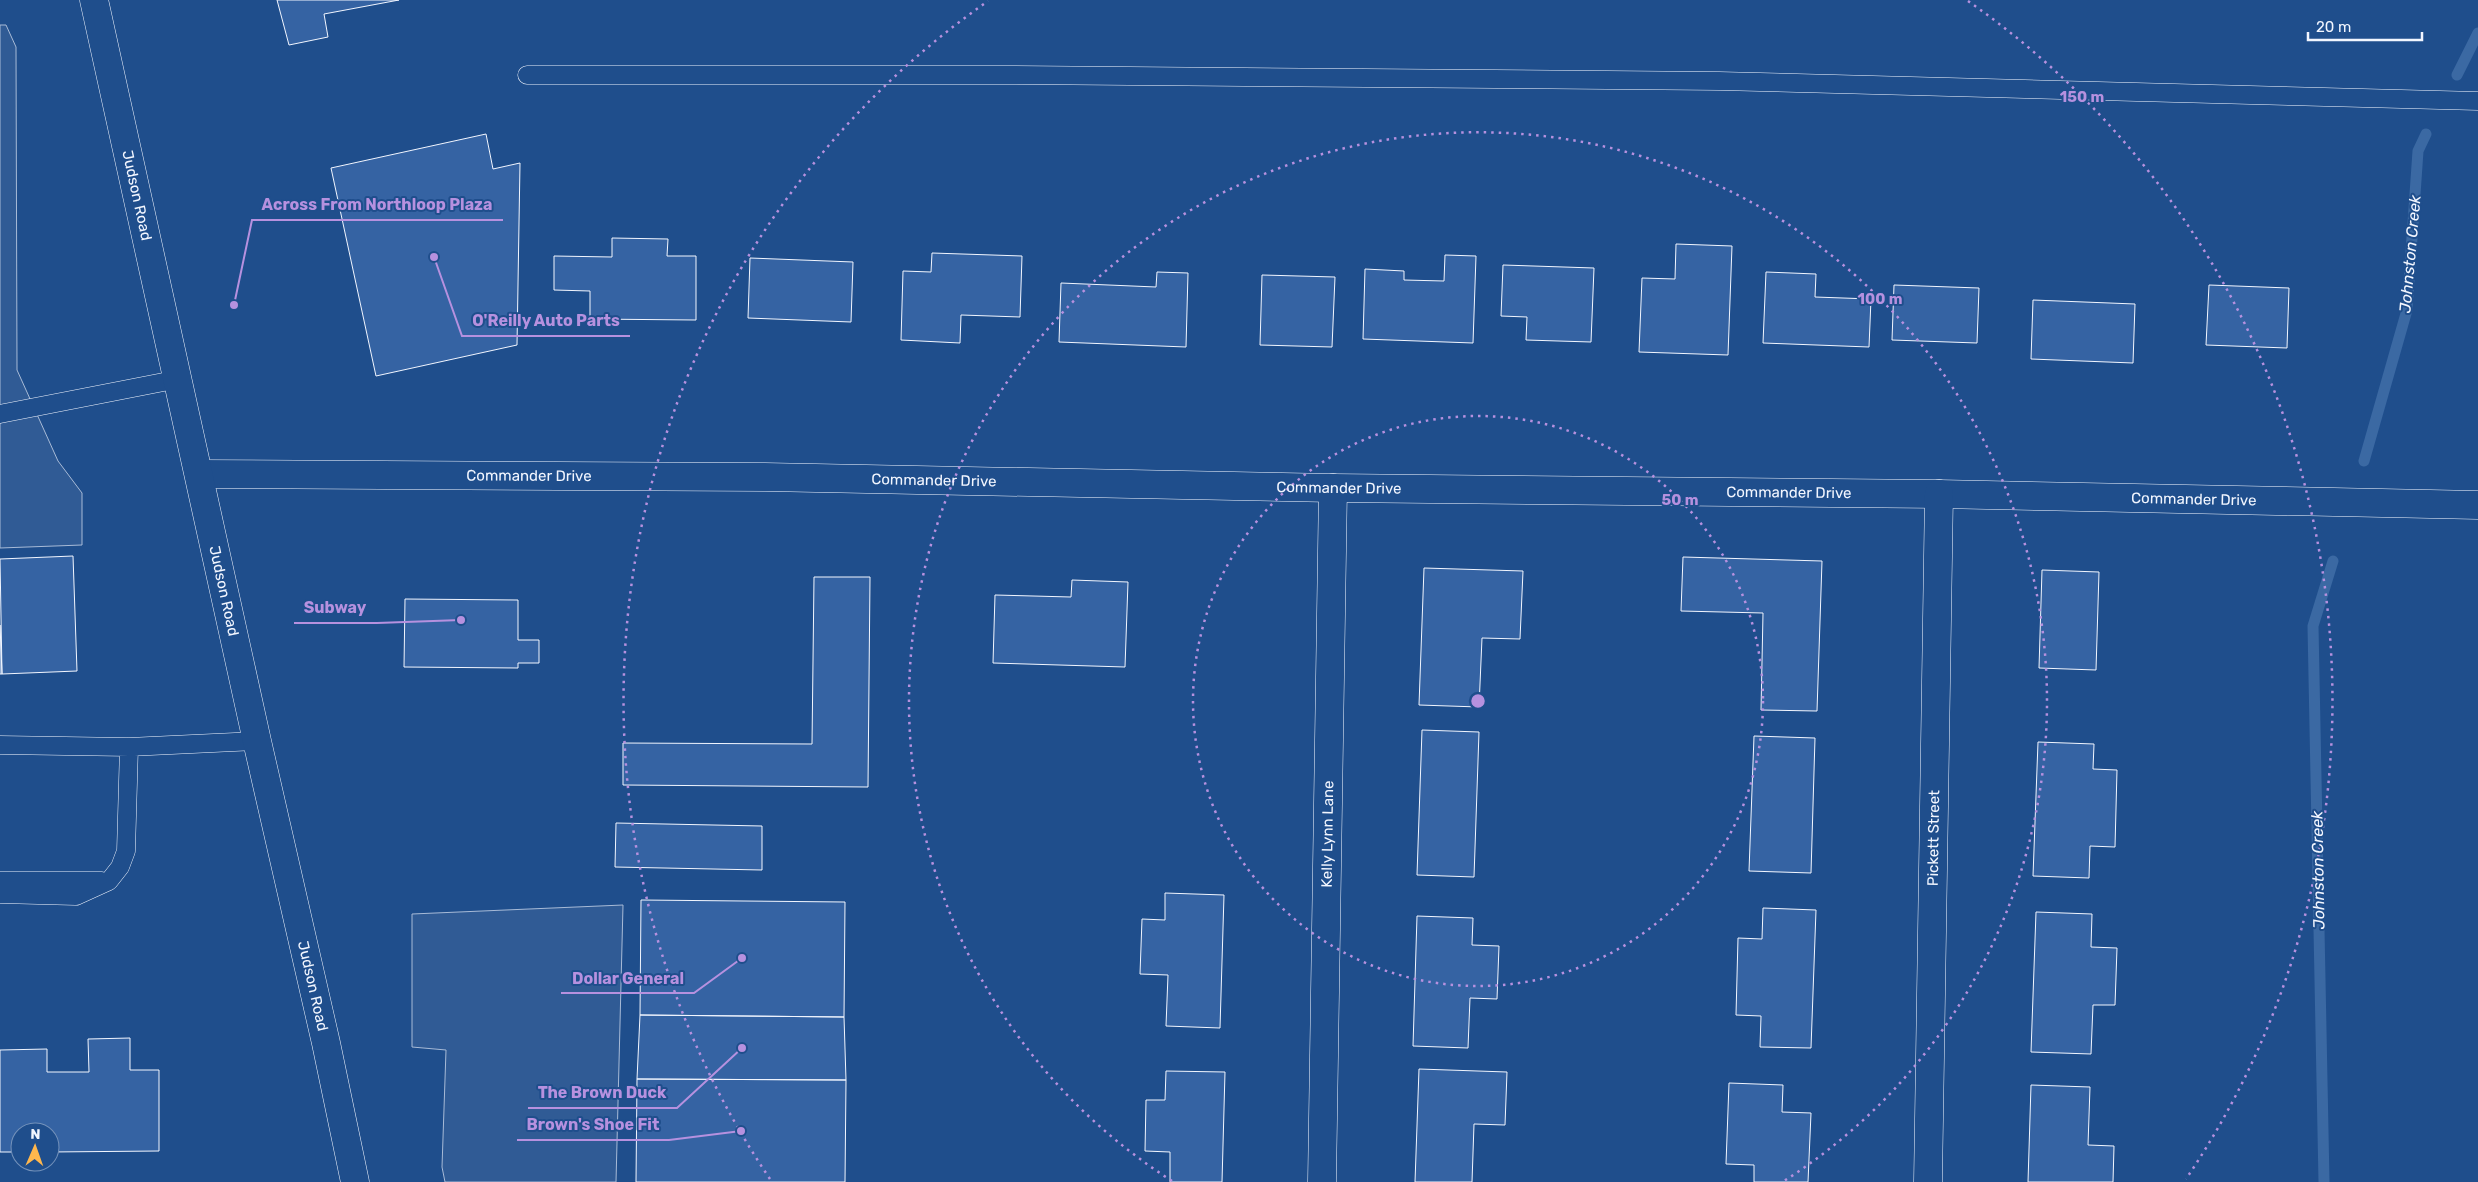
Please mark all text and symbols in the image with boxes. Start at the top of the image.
scale bar [2308,10,2422,42]
text: 20 m [2316,18,2351,36]
text: 150 m [2060,88,2104,106]
street label: Judson Road [118,148,156,242]
callout: Across From Northloop Plaza [252,189,503,220]
water label: Johnston Creek [2395,193,2425,314]
text: Across From Northloop Plaza [262,195,492,214]
text: 100 m [1858,290,1902,308]
callout: O'Reilly Auto Parts [462,305,630,336]
text: O'Reilly Auto Parts [472,311,620,330]
street label: Commander Drive [466,466,592,485]
street label: Commander Drive [871,470,997,490]
street label: Commander Drive [1276,478,1402,498]
street label: Commander Drive [1726,483,1852,502]
street label: Commander Drive [2131,489,2257,509]
text: 50 m [1662,491,1698,509]
street label: Judson Road [205,544,243,638]
callout: Subway [294,592,377,623]
text: Subway [304,598,367,617]
centre of rings [1469,692,1487,710]
street label: Kelly Lynn Lane [1318,780,1337,888]
street label: Pickett Street [1924,790,1943,886]
water label: Johnston Creek [2307,810,2329,929]
street label: Judson Road [294,939,332,1033]
callout: Dollar General [561,962,694,993]
text: Dollar General [572,969,684,988]
callout: The Brown Duck [528,1077,677,1108]
text: The Brown Duck [538,1083,667,1102]
callout: Brown's Shoe Fit [517,1109,669,1140]
text: Brown's Shoe Fit [527,1115,660,1134]
north arrow [10,1122,60,1172]
text: N [30,1126,41,1143]

